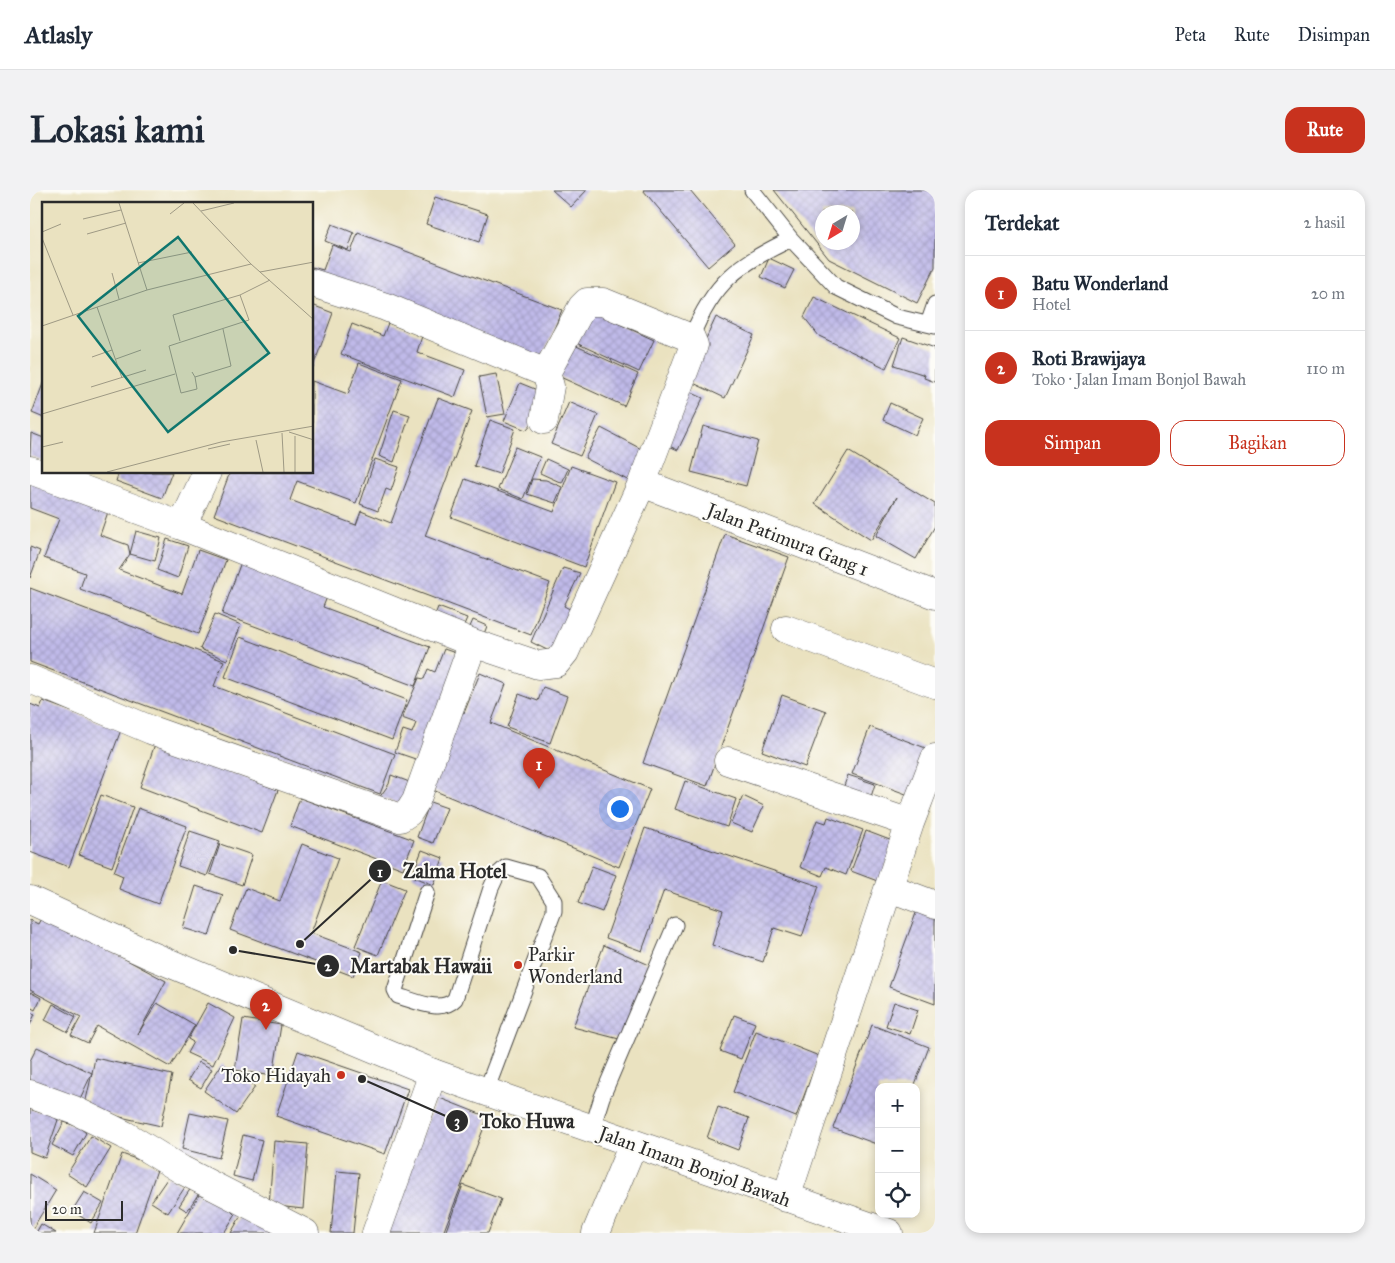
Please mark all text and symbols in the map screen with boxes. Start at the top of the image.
text: Atlasly [25,20,92,50]
text: Peta [1175,24,1206,46]
text: Rute [1234,24,1270,46]
text: Disimpan [1298,24,1370,46]
button: Rute [1285,107,1365,153]
text: Lokasi kami [30,109,205,152]
inset map [42,202,314,474]
north arrow [815,205,860,250]
text: Terdekat [985,210,1059,236]
text: 2 hasil [1303,213,1345,232]
text: Batu Wonderland [1032,272,1168,295]
text: 1 [998,284,1004,303]
text: 20 m [1311,284,1345,303]
text: Hotel [1032,295,1070,314]
text: Roti Brawijaya [1032,347,1145,370]
text: 2 [997,359,1005,378]
text: 110 m [1306,359,1345,378]
text: Toko · Jalan Imam Bonjol Bawah [1032,370,1246,389]
button: Simpan [985,420,1160,466]
button: Bagikan [1170,420,1345,466]
street label: Jalan Patimura Gang 1 [702,497,872,582]
pin: 1 [523,748,555,789]
your location [607,796,633,822]
callout: Zalma Hotel [368,854,517,889]
text: Zalma Hotel [403,859,508,883]
text: 1 [377,863,383,881]
place label: Parkir Wonderland [528,943,623,988]
callout: Martabak Hawaii [315,948,502,983]
text: Martabak Hawaii [350,954,492,978]
text: 2 [324,957,332,975]
marker: Parkir Wonderland [512,959,524,971]
pin: 2 [250,989,282,1030]
place label: Toko Hidayah [221,1064,331,1087]
marker: Toko Hidayah [335,1069,347,1081]
map controls [875,1083,920,1218]
button: + [875,1083,920,1128]
callout: Toko Huwa [444,1104,584,1139]
text: Toko Huwa [479,1109,575,1133]
text: 3 [454,1112,460,1131]
street label: Jalan Imam Bonjol Bawah [594,1120,794,1213]
button: − [875,1128,920,1173]
button: locate [875,1173,920,1218]
scale bar [45,1198,122,1221]
text: 20 m [52,1201,82,1218]

